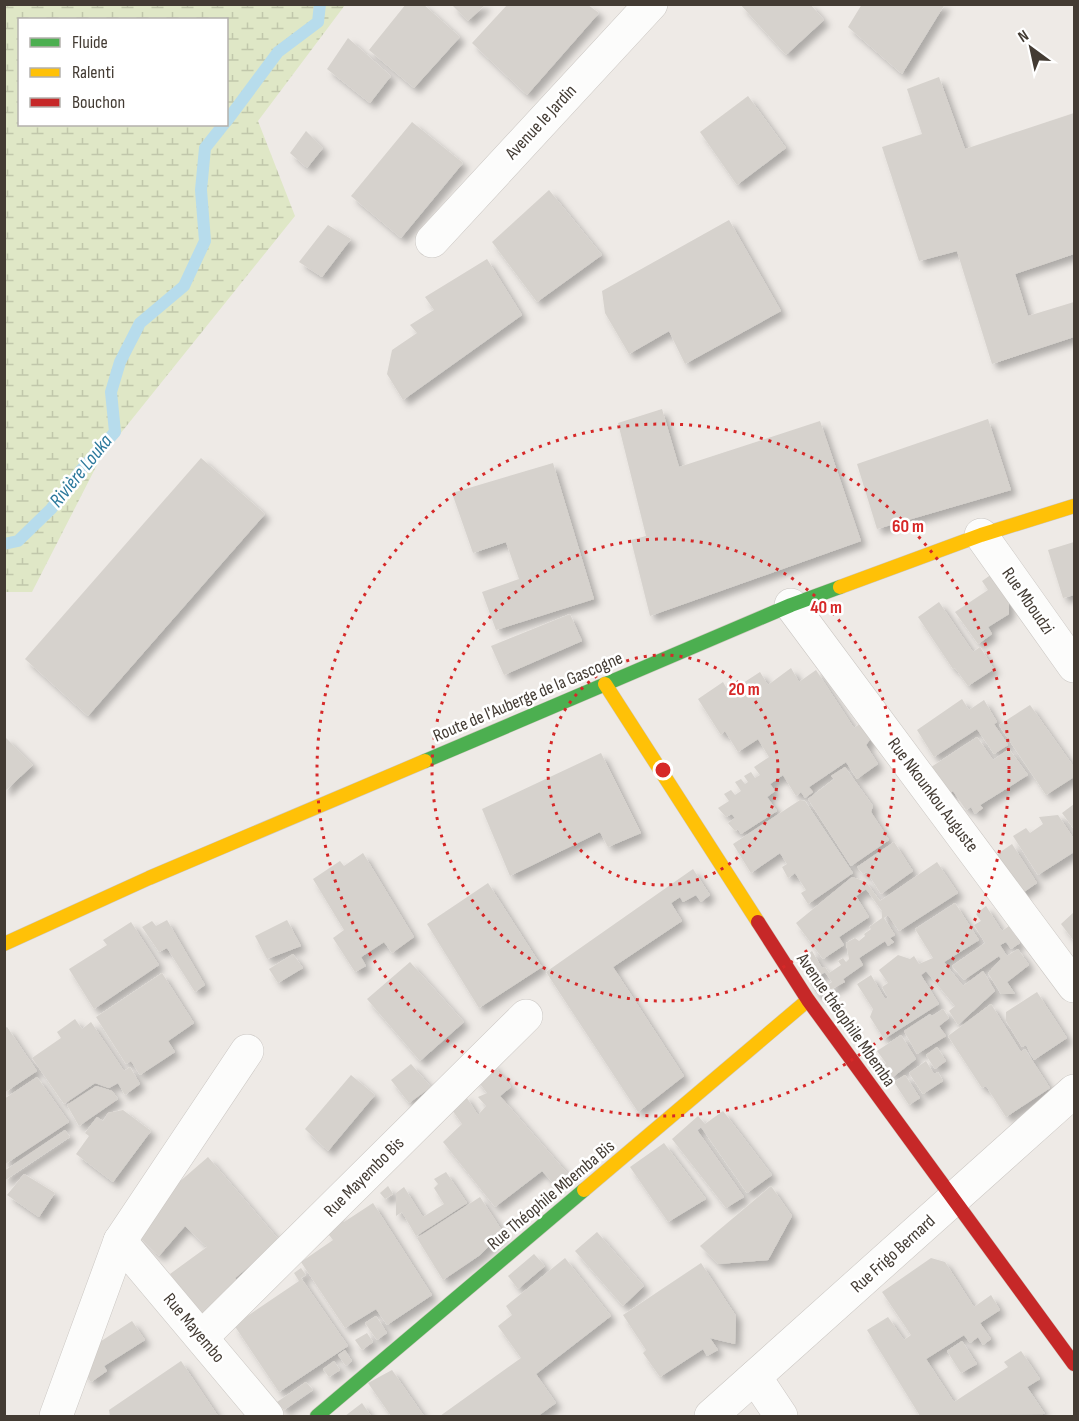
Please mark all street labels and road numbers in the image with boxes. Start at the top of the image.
street label: Avenue le Jardin [500,80,581,164]
street label: Rue Mboudzi [997,564,1059,638]
street label: Route de l'Auberge de la Gascogne [430,648,626,746]
street label: Rue Nkounkou Auguste [883,734,983,856]
street label: Avenue théophile Mbemba [792,948,900,1091]
street label: Rue Mayembo Bis [320,1133,408,1221]
street label: Rue Théophile Mbemba Bis [483,1136,619,1254]
street label: Rue Frigo Bernard [847,1211,939,1297]
street label: Rue Mayembo [159,1289,229,1367]

